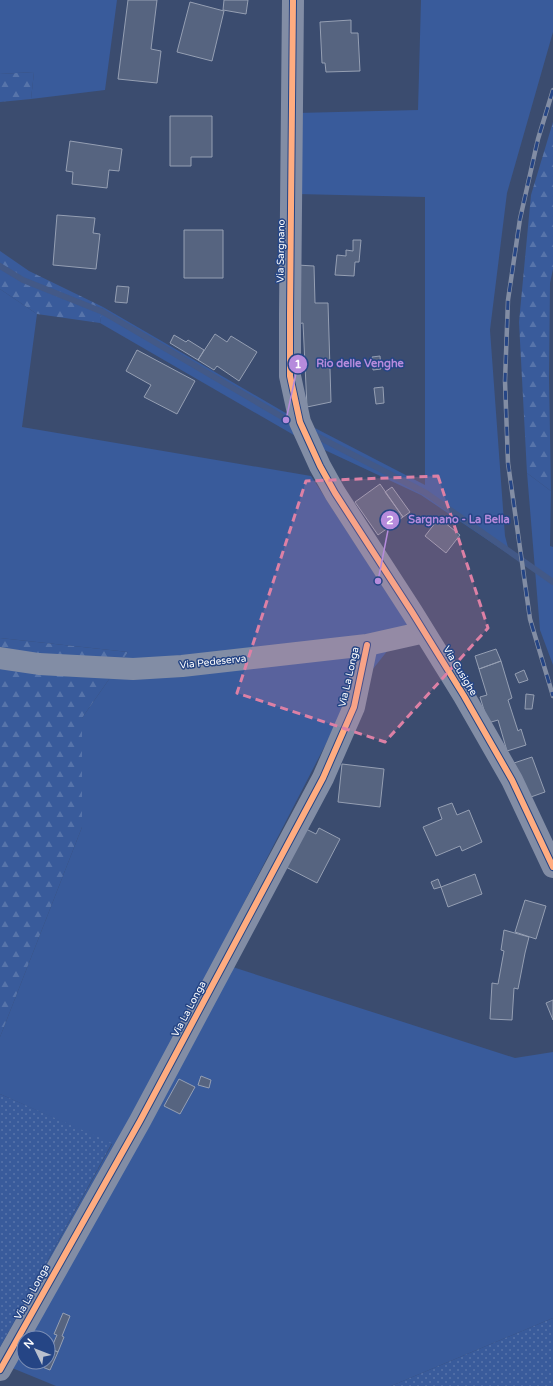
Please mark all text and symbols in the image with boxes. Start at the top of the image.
street label: Via Sargnano [274,219,288,283]
callout: Rio delle Venghe [288,352,412,375]
text: 1 [294,357,302,371]
text: Rio delle Venghe [316,357,405,371]
callout: Sargnano - La Bella [380,508,518,531]
text: 2 [386,513,394,527]
text: Sargnano - La Bella [408,513,510,527]
street label: Via Cusighe [440,644,480,698]
street label: Via La Longa [336,646,362,708]
street label: Via Pedeserva [179,653,247,671]
street label: Via La Longa [169,979,209,1039]
street label: Via La Longa [12,1262,52,1322]
north arrow [16,1330,56,1370]
text: N [21,1336,37,1351]

